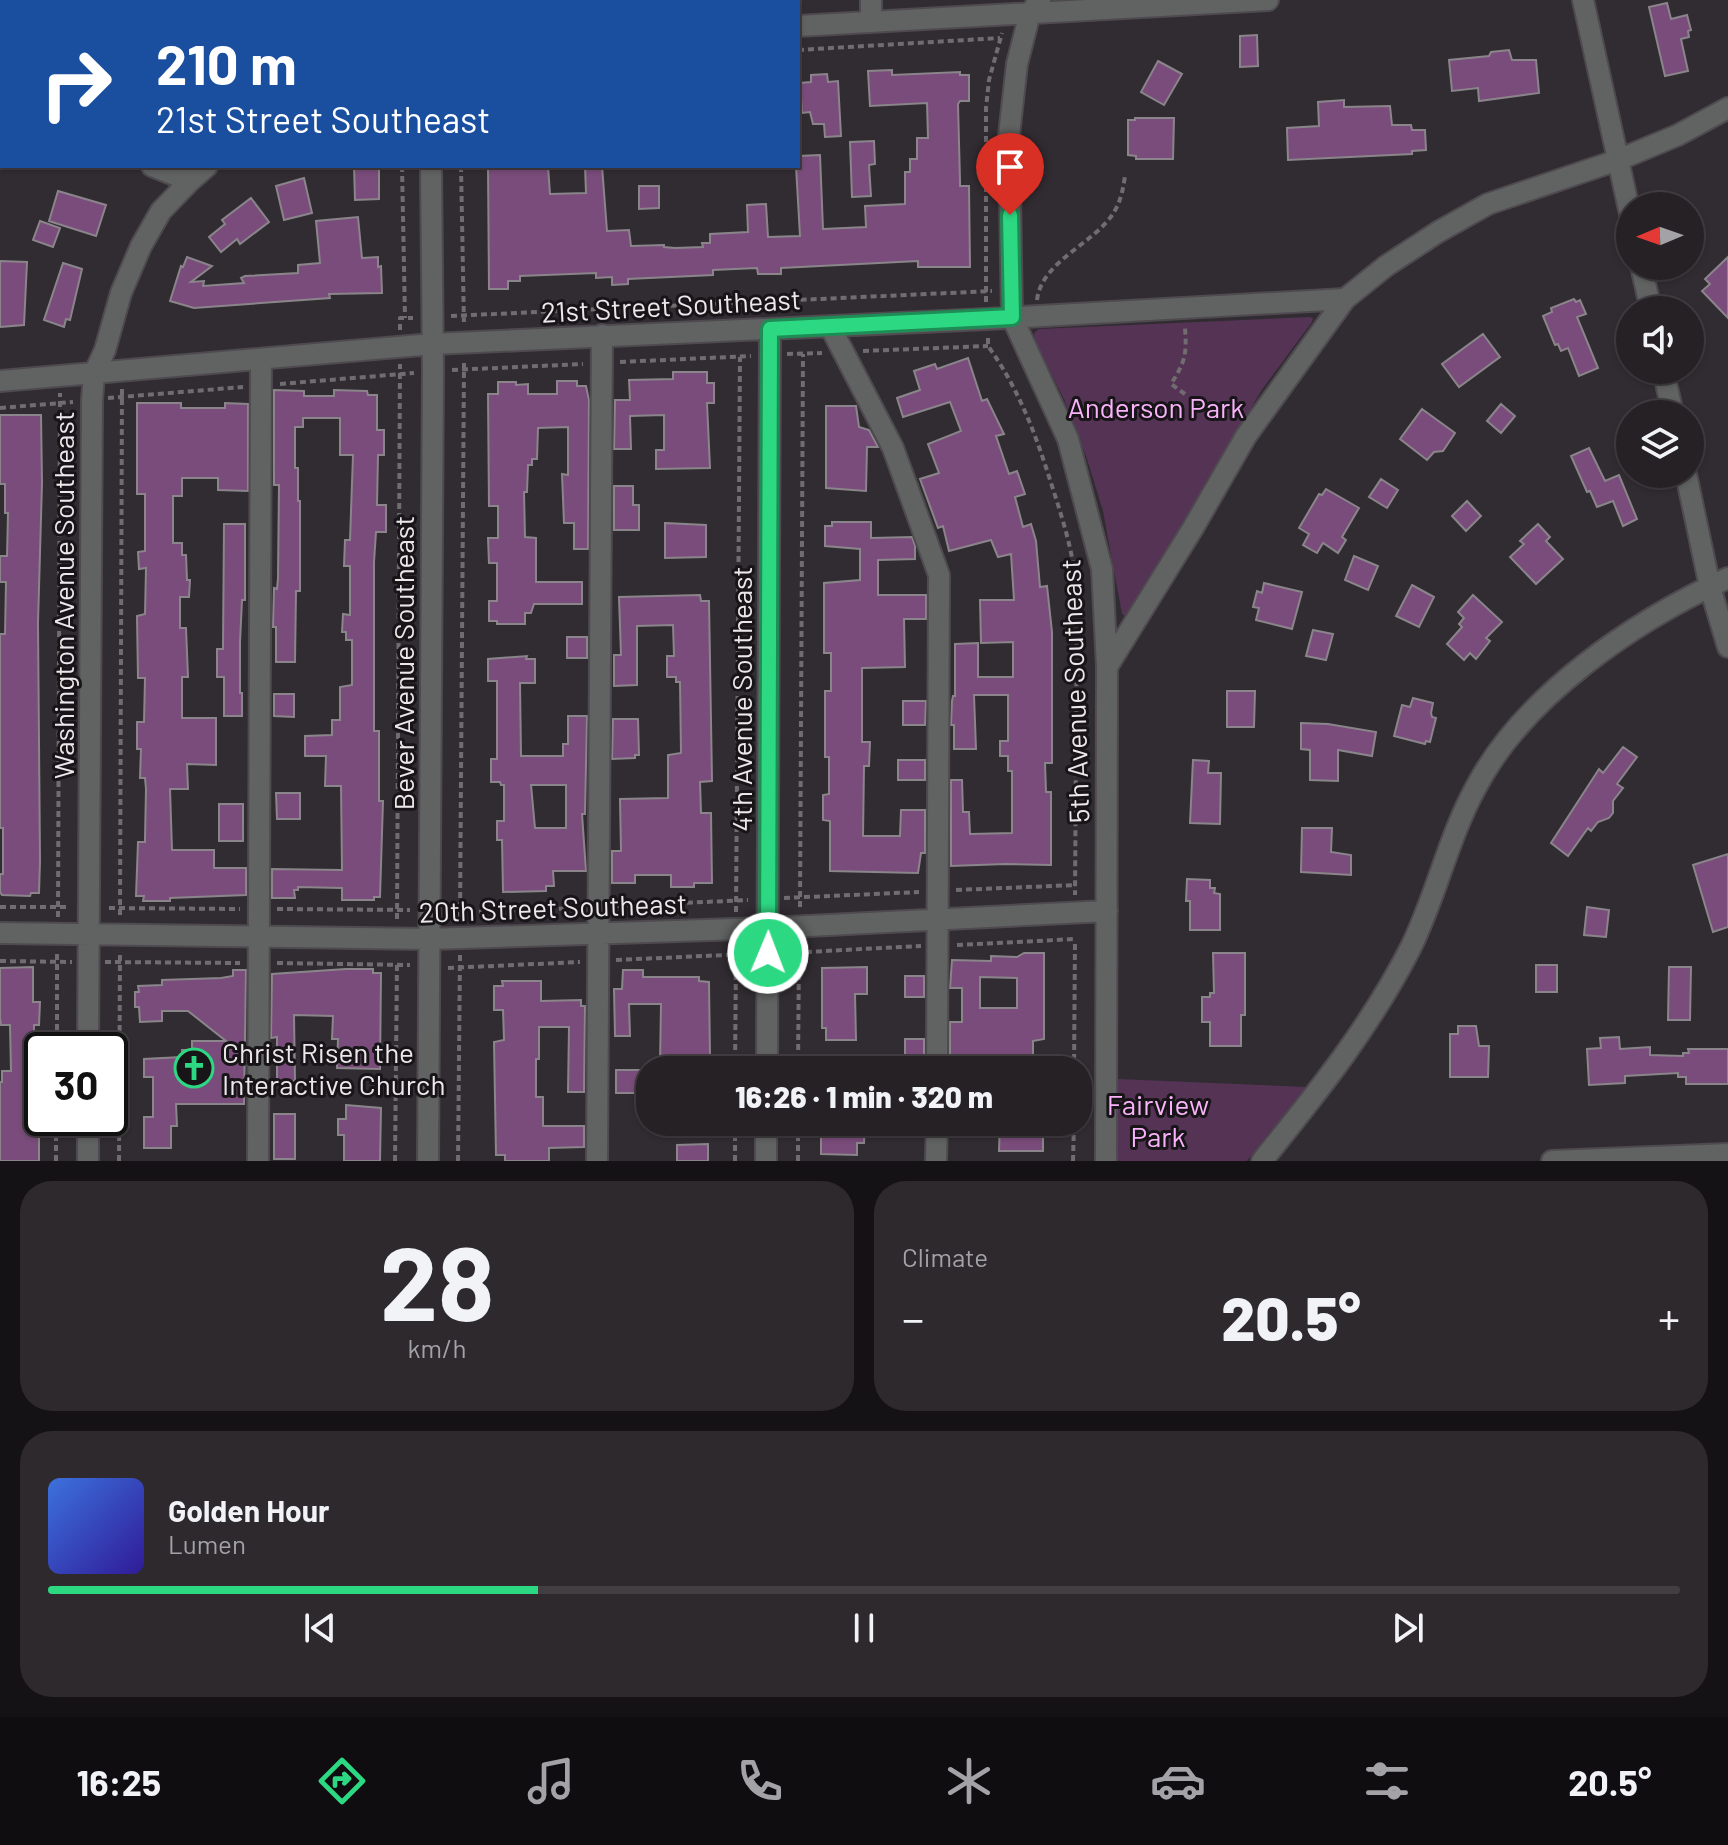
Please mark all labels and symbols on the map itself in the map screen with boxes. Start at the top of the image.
pin [976,133,1044,215]
north arrow [1616,192,1704,280]
street label: 21st Street Southeast [540,281,802,329]
park label: Anderson Park [1068,390,1244,424]
street label: Washington Avenue Southeast [46,411,80,779]
street label: Bever Avenue Southeast [386,516,420,810]
street label: 5th Avenue Southeast [1052,558,1096,824]
street label: 4th Avenue Southeast [724,566,758,832]
street label: 20th Street Southeast [418,885,688,929]
position arrow [726,911,810,995]
speed limit sign: 30 [24,1032,128,1136]
place label: Christ Risen the Interactive Church [222,1035,446,1101]
church icon: Christ Risen the Interactive Church [173,1047,215,1089]
park label: Fairview Park [1107,1087,1209,1153]

